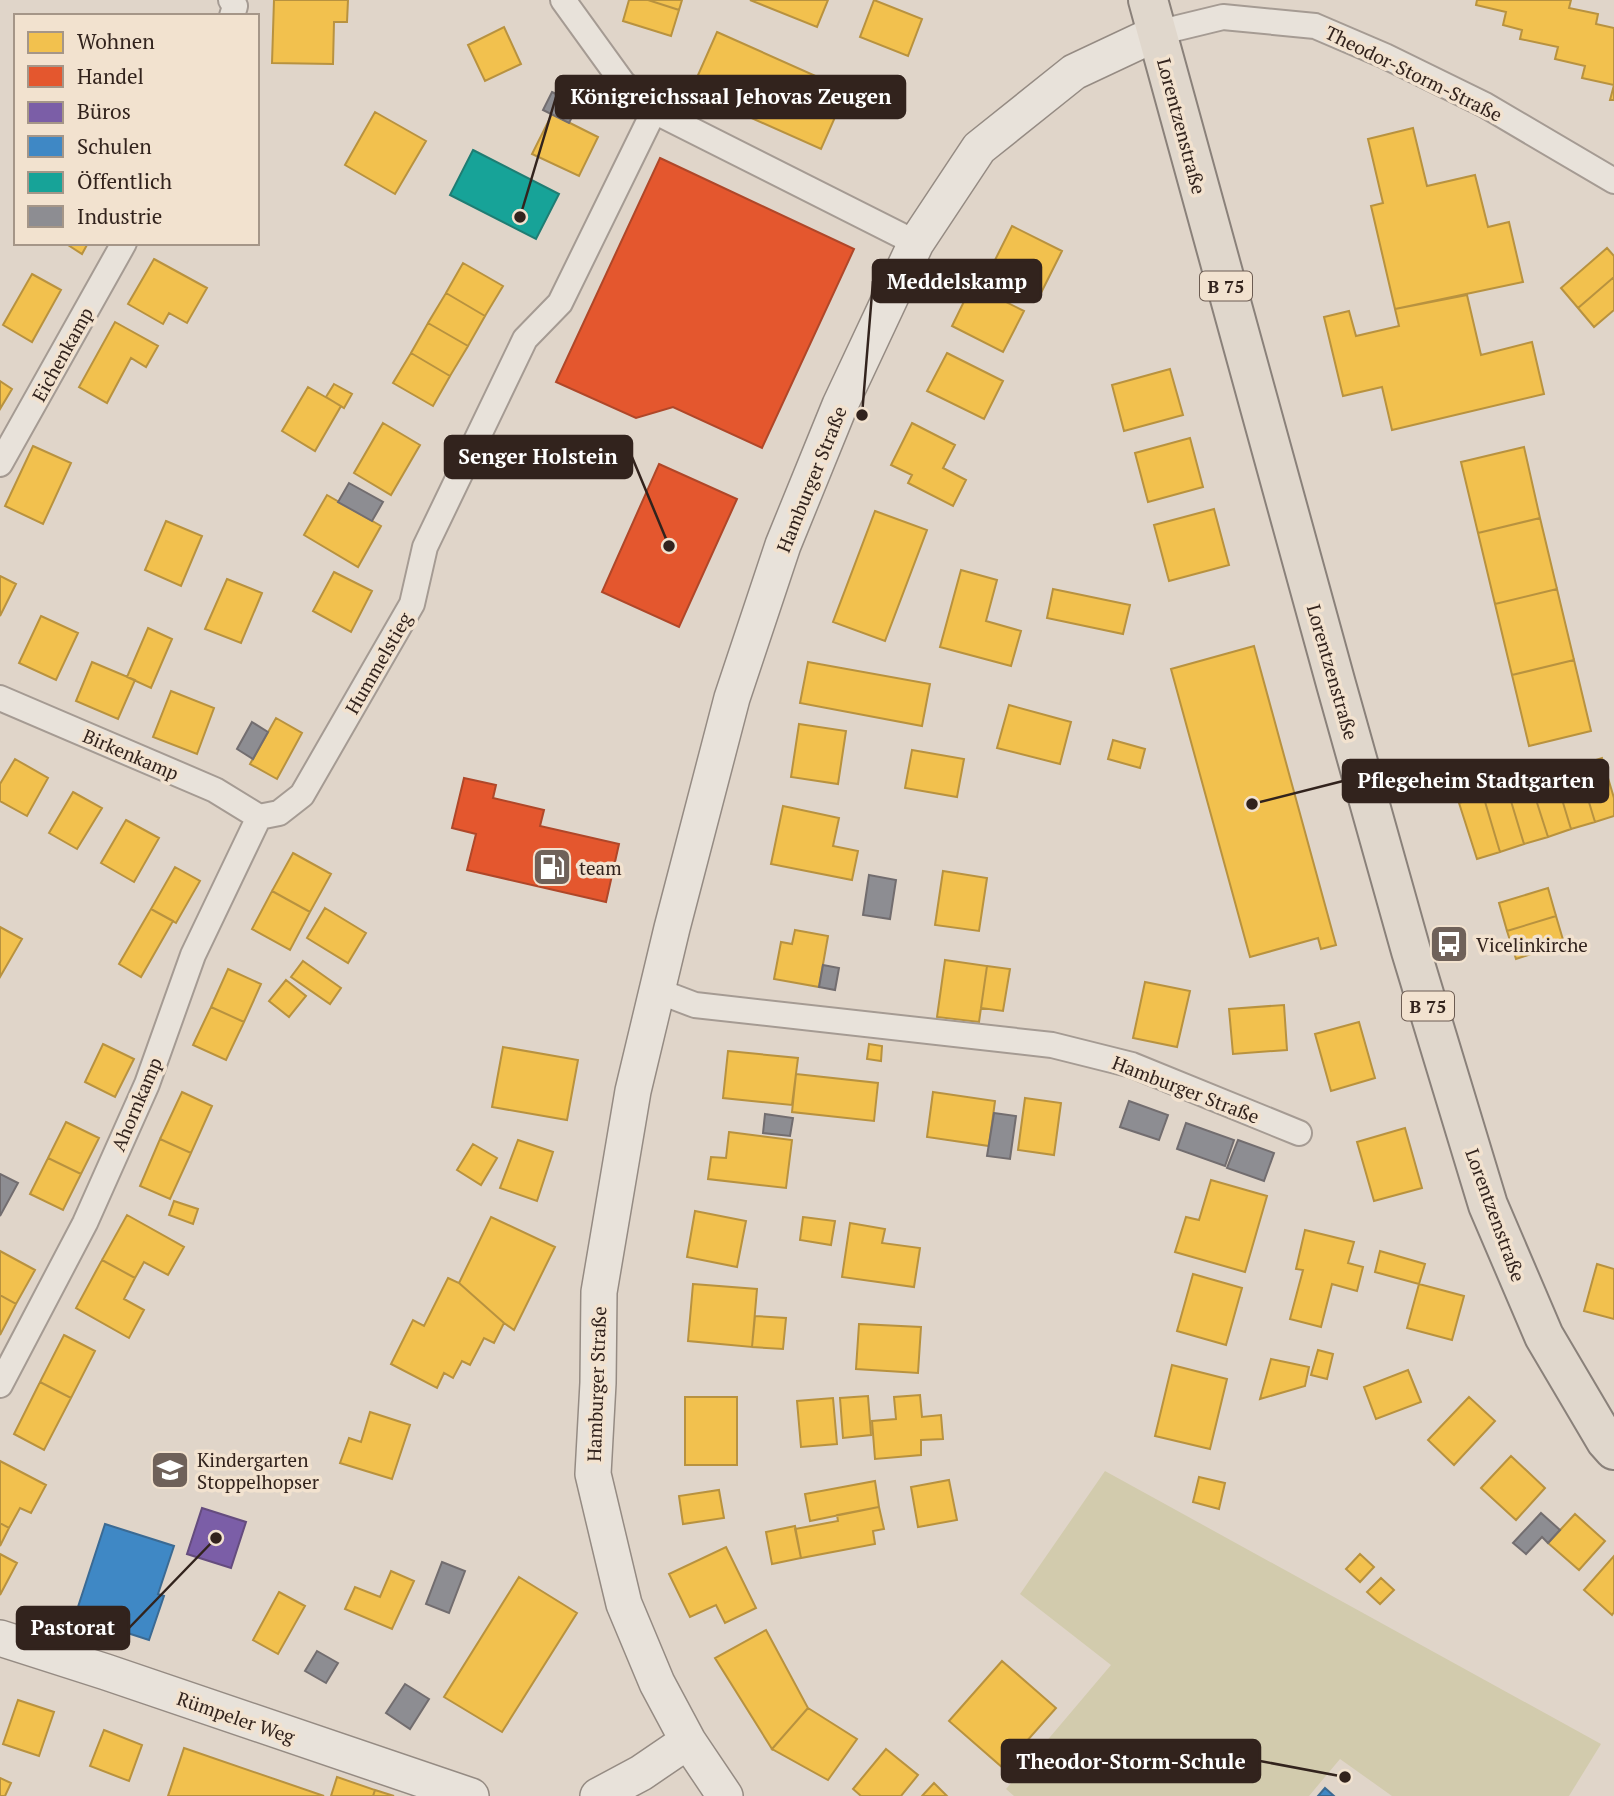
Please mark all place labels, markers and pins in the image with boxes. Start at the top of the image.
callout: Königreichssaal Jehovas Zeugen [556,76,905,118]
callout: Meddelskamp [873,260,1041,302]
callout: Senger Holstein [445,436,632,478]
callout: Pflegeheim Stadtgarten [1343,760,1608,802]
fuel station icon: team [531,846,573,888]
place label: team [579,855,622,880]
bus stop icon: Vicelinkirche [1428,923,1470,965]
place label: Vicelinkirche [1476,932,1588,957]
place label: Kindergarten Stoppelhopser [197,1447,320,1494]
school or university icon: Kindergarten Stoppelhopser [149,1449,191,1491]
callout: Pastorat [17,1607,129,1649]
callout: Theodor-Storm-Schule [1002,1740,1260,1782]

